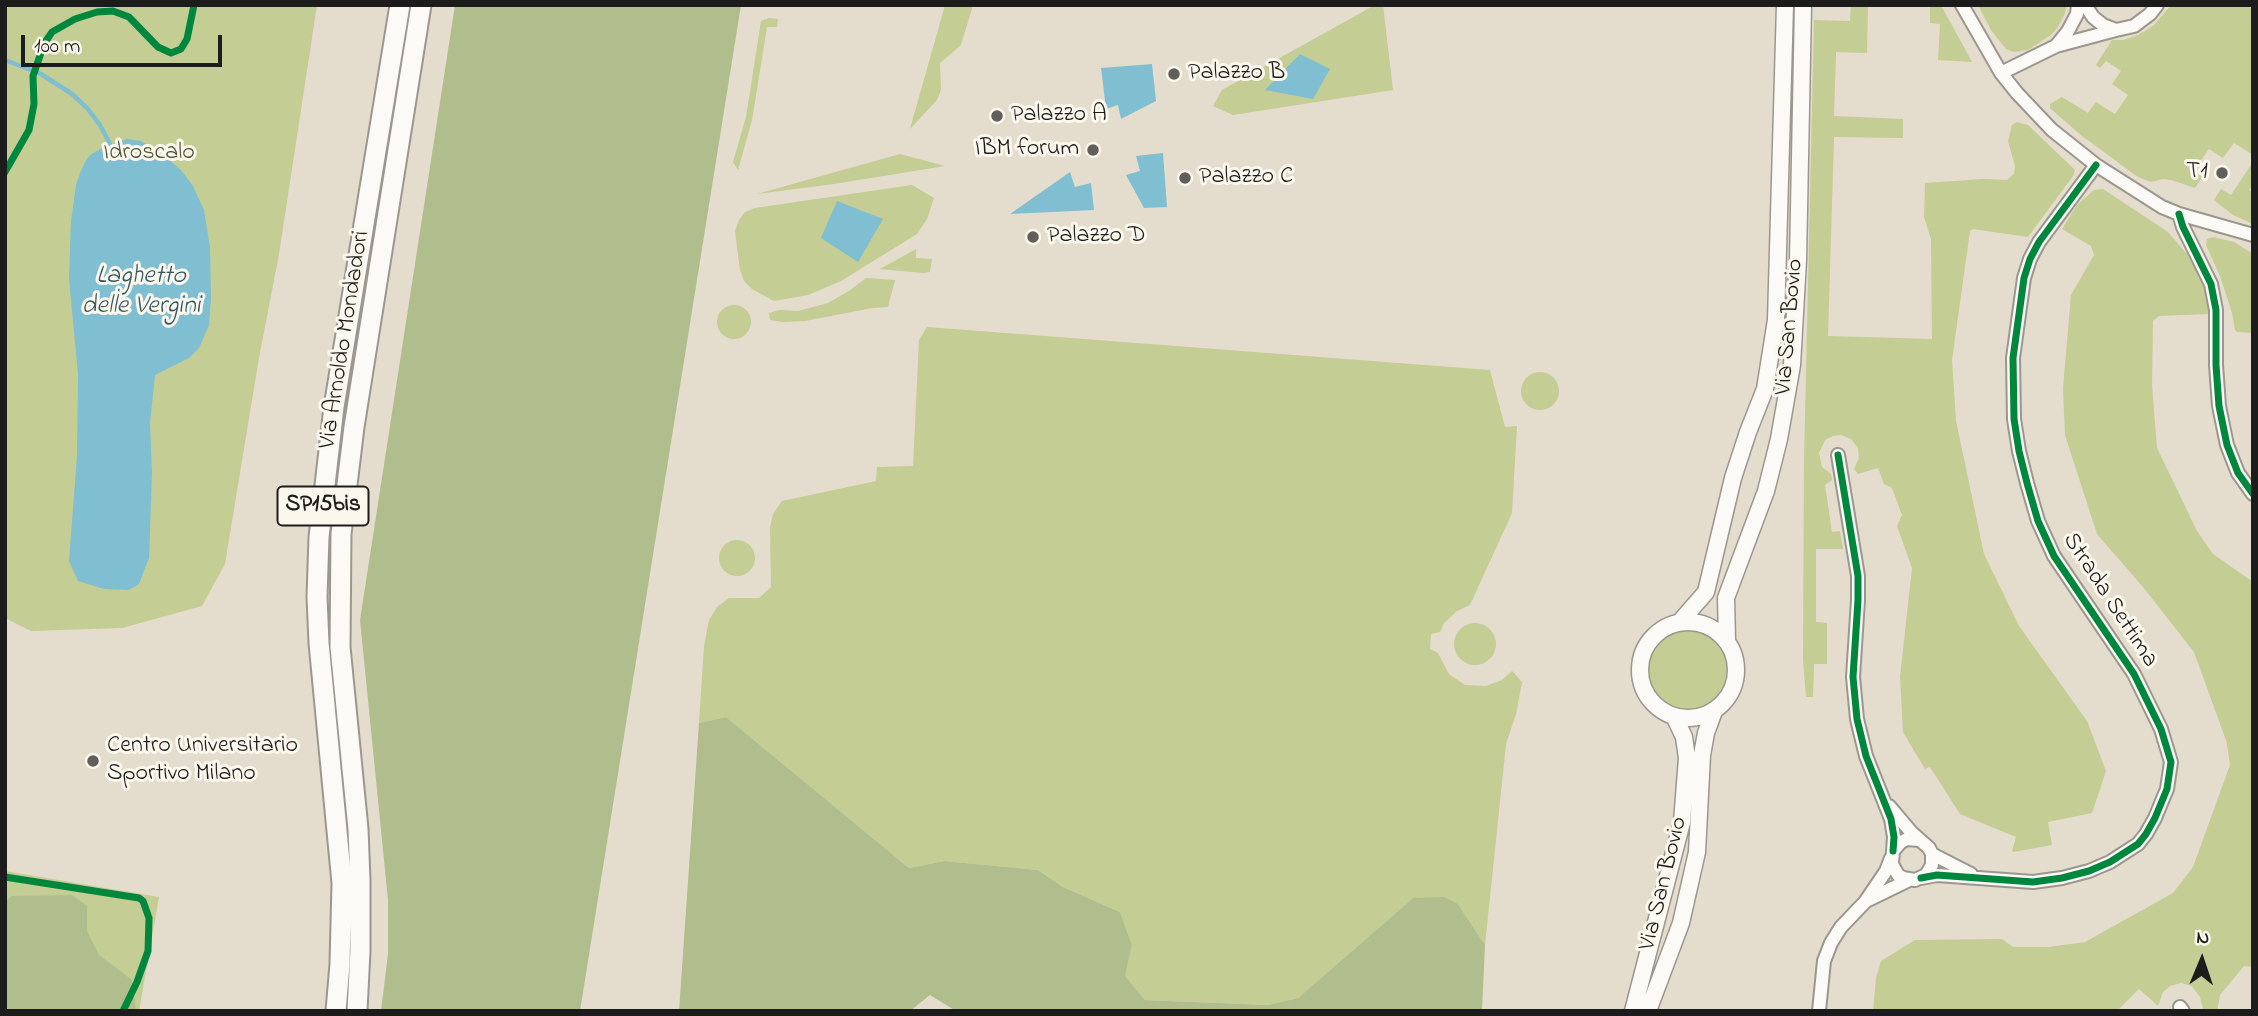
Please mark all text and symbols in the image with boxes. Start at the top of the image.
scale bar [24,21,226,65]
text: 100 m [34,32,80,62]
place label: Palazzo B [1188,60,1285,88]
marker: Palazzo B [1166,66,1182,82]
place label: Palazzo A [1011,102,1107,130]
marker: Palazzo A [989,108,1005,124]
place label: IBM forum [975,136,1079,164]
park label: Idroscalo [103,140,195,168]
marker: IBM forum [1085,142,1101,158]
place label: T1 [2187,159,2208,187]
place label: Palazzo C [1199,164,1293,192]
marker: T1 [2214,165,2230,181]
marker: Palazzo C [1177,170,1193,186]
place label: Palazzo D [1047,223,1146,251]
street label: Via Arnoldo Mondadori [315,229,377,451]
marker: Palazzo D [1025,229,1041,245]
street label: Via San Bovio [1771,258,1811,396]
water label: Laghetto delle Vergini [82,262,200,324]
road number: SP15bis [278,486,368,526]
street label: Strada Settima [2055,528,2163,674]
place label: Centro Universitario Sportivo Milano [107,733,298,789]
marker: Centro Universitario Sportivo Milano [85,753,101,769]
street label: Via San Bovio [1634,814,1696,954]
north arrow [2167,925,2237,995]
text: N [2196,925,2210,952]

